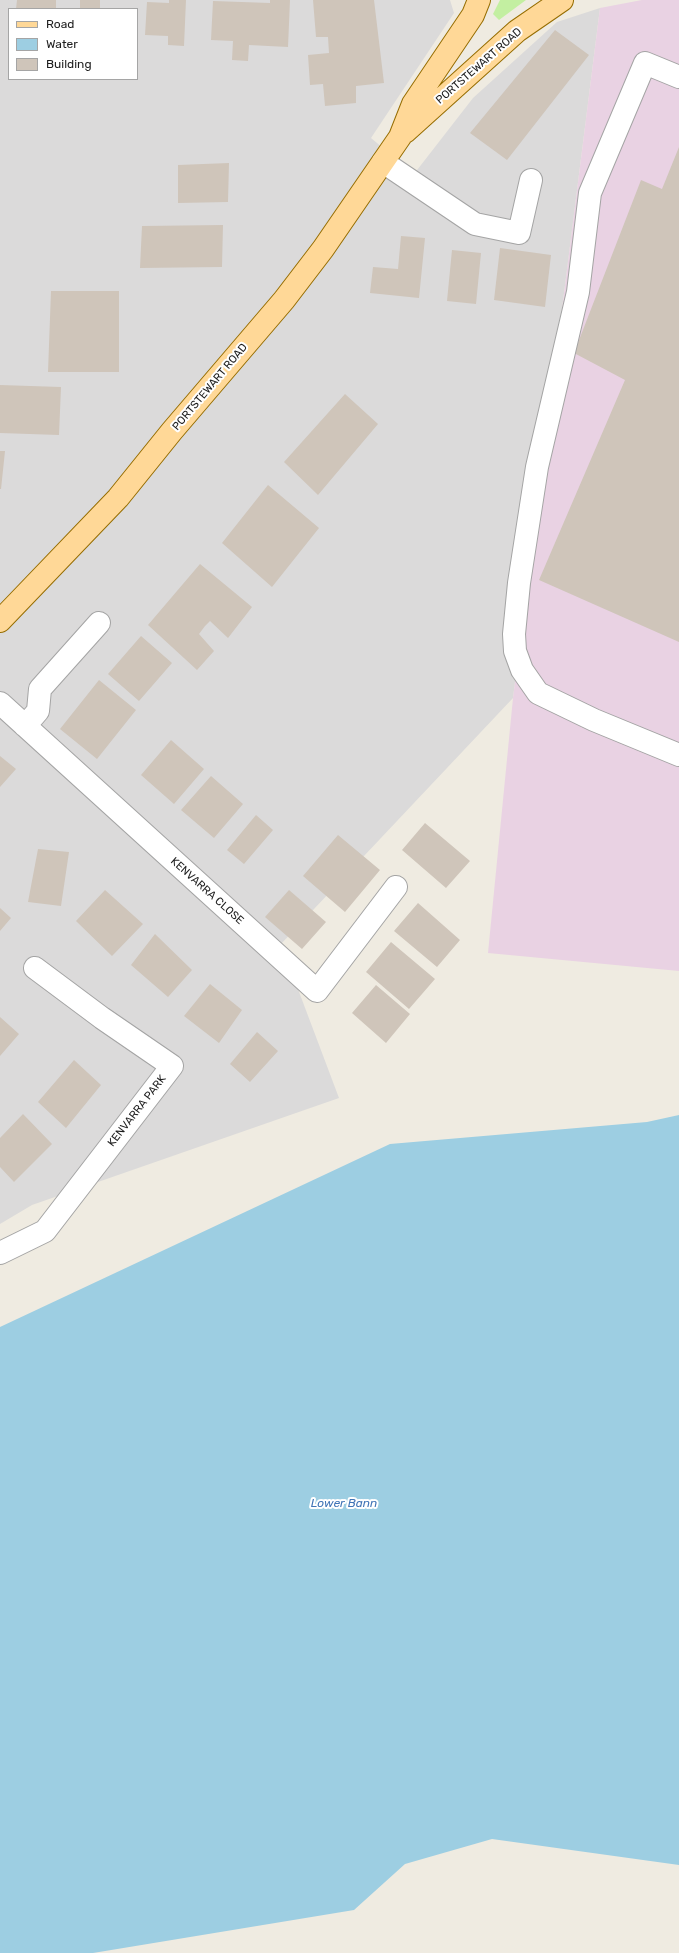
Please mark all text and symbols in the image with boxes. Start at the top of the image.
legend [8,8,138,80]
text: Road [46,17,74,31]
street label: PORTSTEWART ROAD [433,25,525,107]
text: Water [46,37,78,51]
text: Building [46,57,92,71]
street label: PORTSTEWART ROAD [170,341,250,433]
street label: KENVARRA CLOSE [168,855,246,927]
street label: KENVARRA PARK [105,1073,169,1149]
water label: Lower Bann [311,1497,377,1511]

